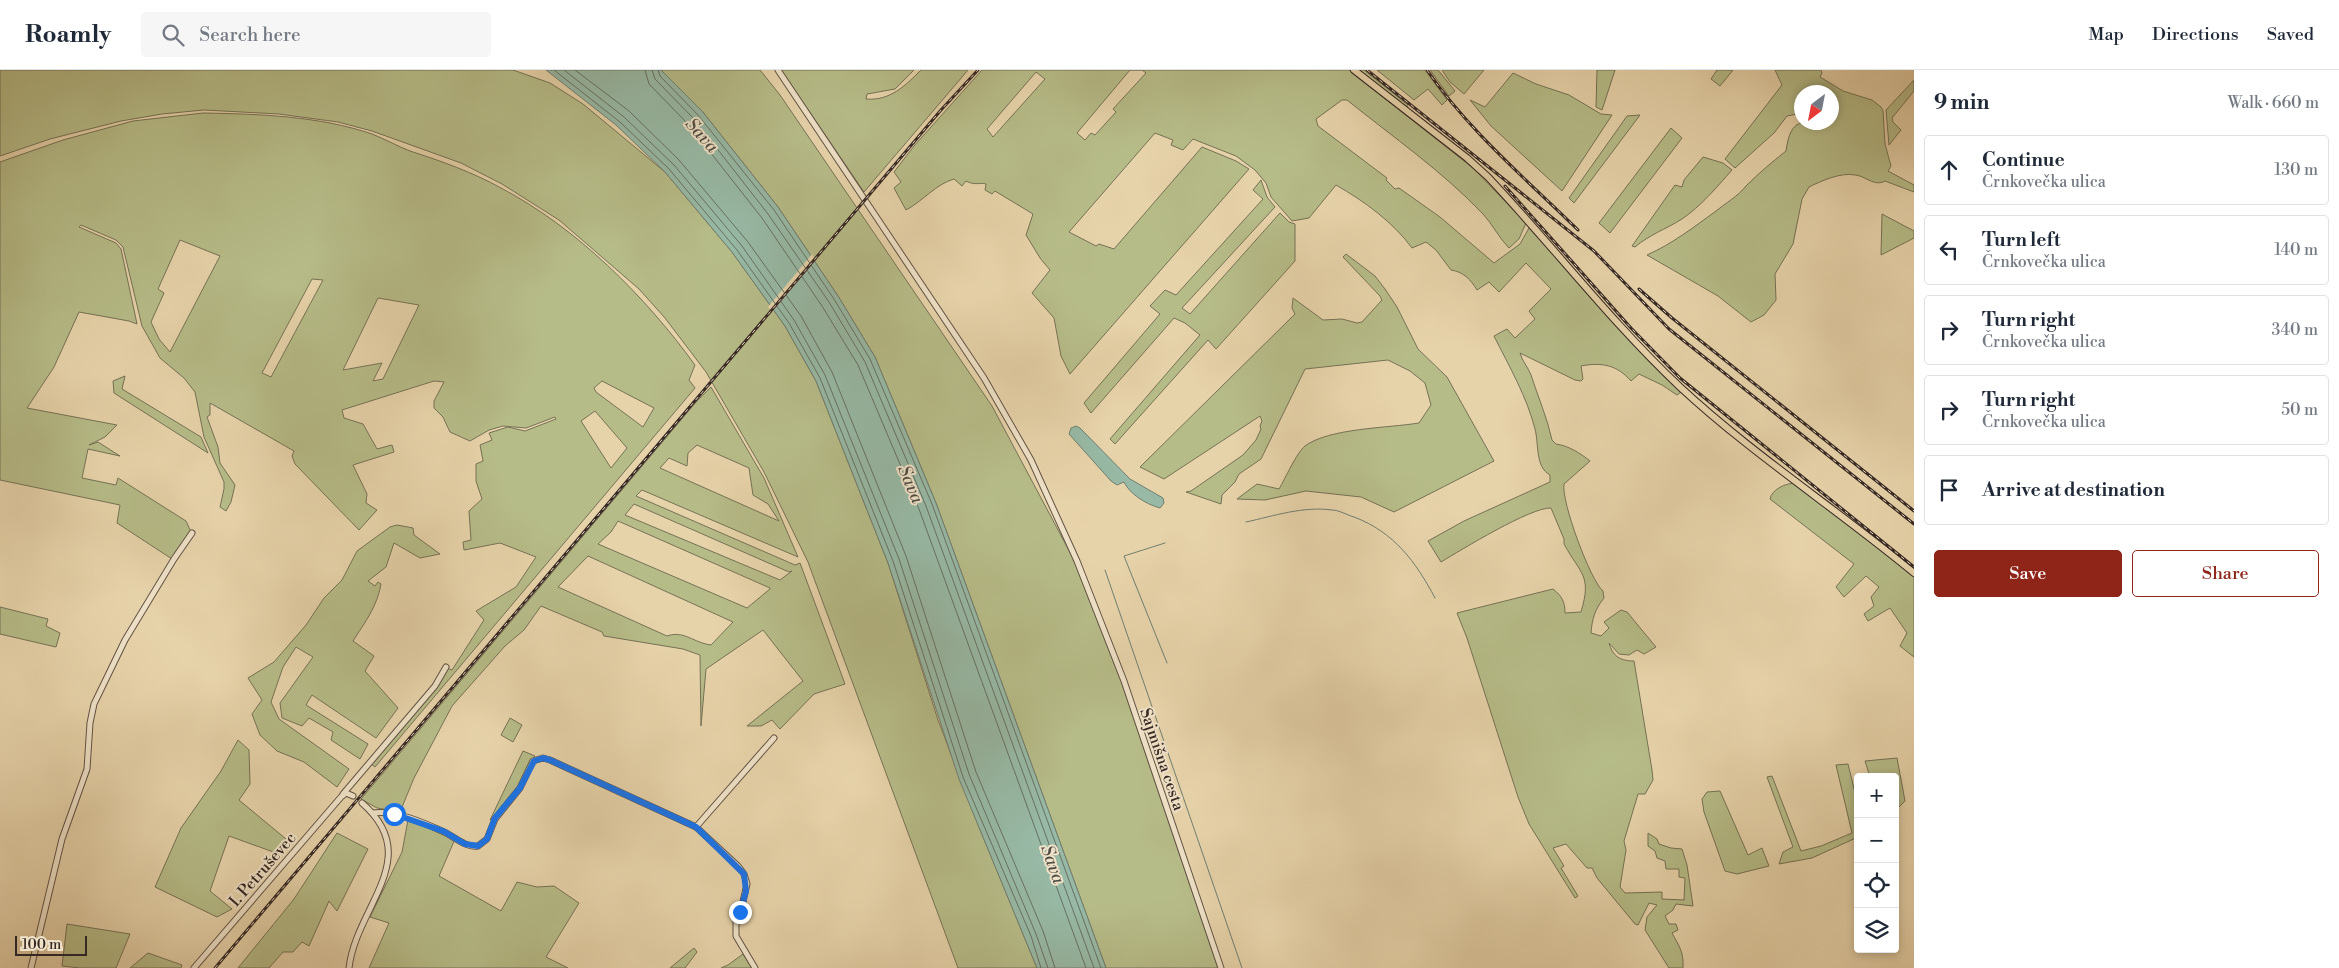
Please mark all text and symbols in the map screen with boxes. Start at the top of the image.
search box [141,12,491,57]
text: Roamly [25,20,111,50]
icon: search [159,21,187,49]
text: Search here [199,23,301,47]
text: Map [2088,23,2124,46]
text: Directions [2152,23,2239,46]
text: Saved [2267,23,2314,46]
north arrow [1794,85,1839,130]
text: 9 min [1934,90,1989,116]
text: Walk · 660 m [2228,93,2319,113]
water label: Sava [680,113,724,158]
text: Continue [1982,148,2065,172]
icon: ahead [1935,156,1963,184]
text: 130 m [2274,160,2318,180]
text: Črnkovečka ulica [1982,172,2106,192]
text: Turn left [1982,228,2061,252]
icon: left [1935,236,1963,264]
text: 140 m [2274,240,2318,260]
text: Črnkovečka ulica [1982,252,2106,272]
text: Turn right [1982,308,2075,332]
icon: right [1935,316,1963,344]
text: 340 m [2271,320,2318,340]
text: Črnkovečka ulica [1982,332,2106,352]
text: Turn right [1982,388,2075,412]
icon: right [1935,396,1963,424]
text: 50 m [2281,400,2318,420]
text: Črnkovečka ulica [1982,412,2106,432]
water label: Sava [892,462,929,508]
icon: arrive [1935,476,1963,504]
text: Arrive at destination [1982,478,2165,502]
button: Save [1934,550,2122,597]
button: Share [2132,550,2319,597]
street label: Sajmišna cesta [1135,705,1189,814]
map controls [1854,773,1899,953]
button: + [1854,773,1899,818]
route start [383,803,406,826]
button: − [1854,818,1899,863]
street label: I. Petruševec [225,828,300,911]
water label: Sava [1035,842,1070,888]
button: locate [1854,863,1899,908]
route end [729,901,752,924]
button: layers [1854,908,1899,953]
scale bar [15,933,88,956]
text: 100 m [22,936,61,954]

